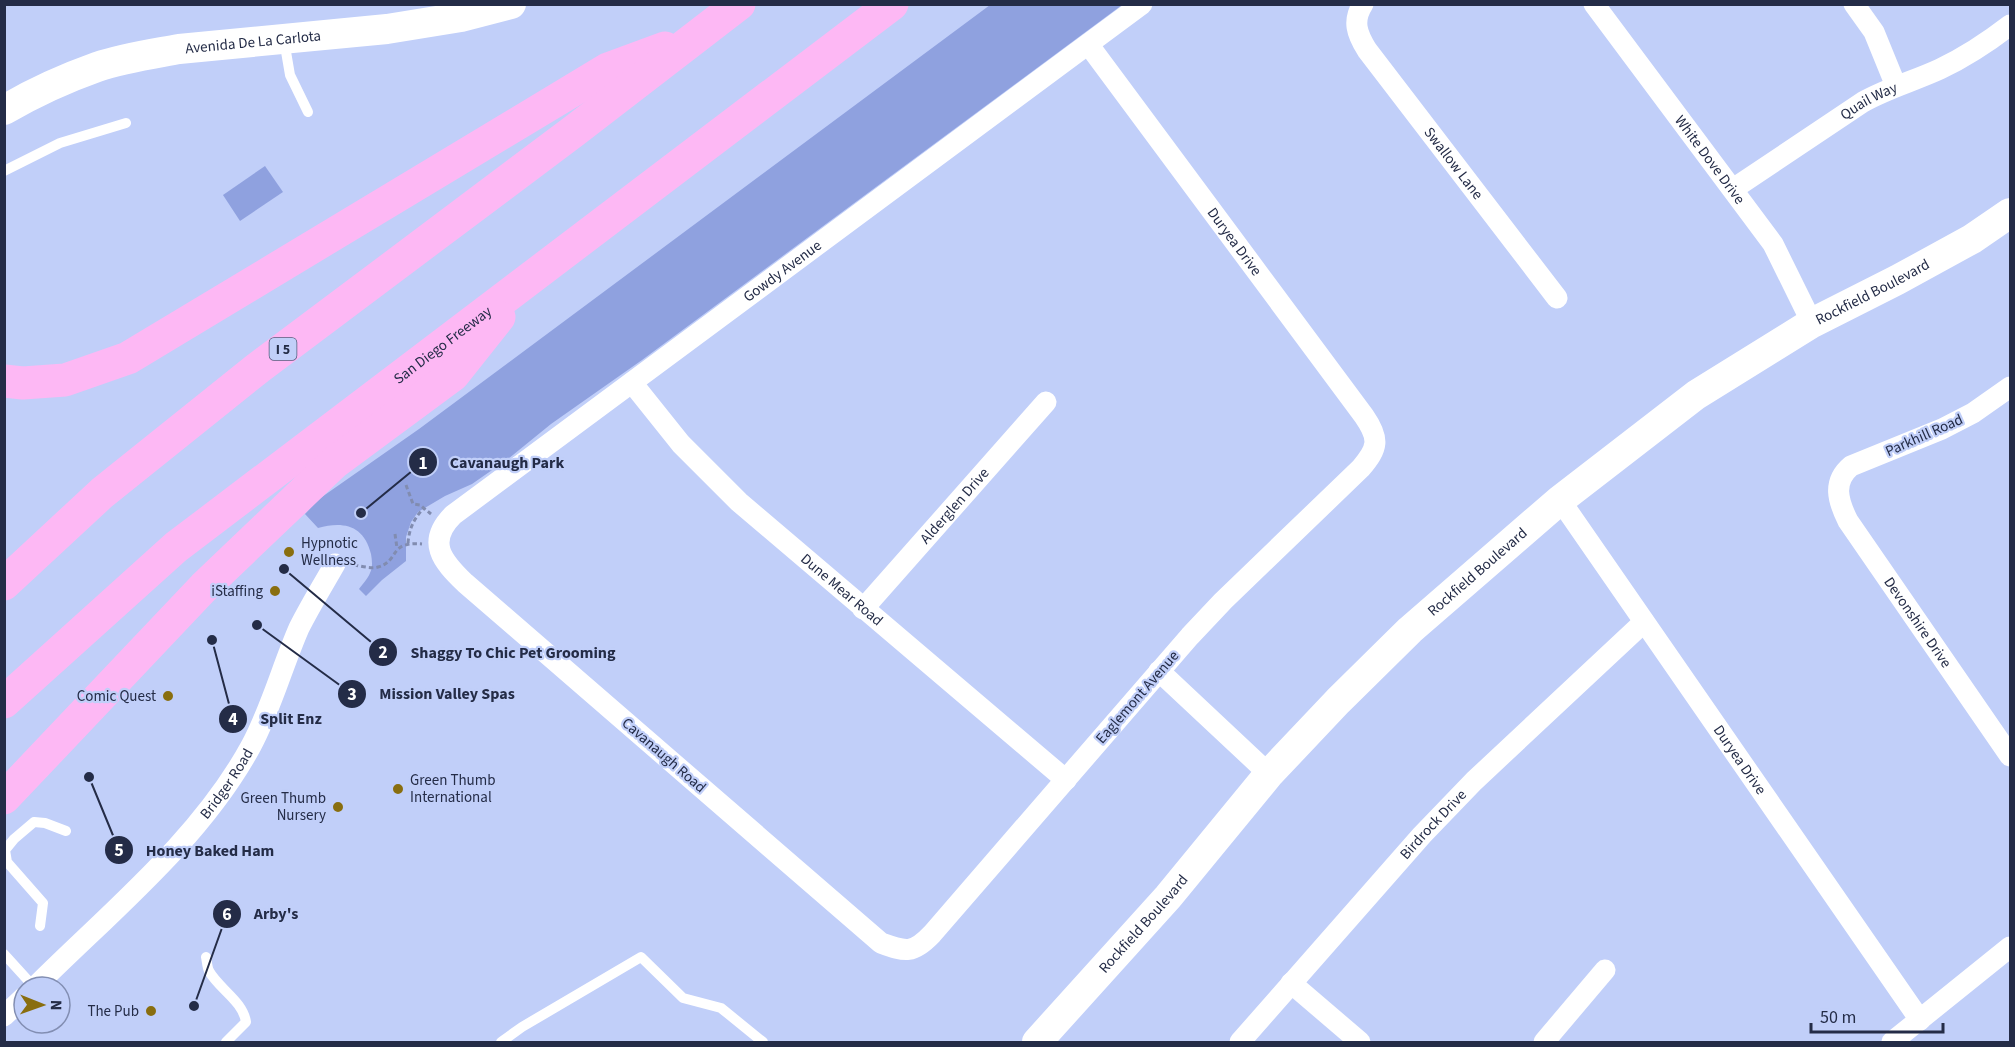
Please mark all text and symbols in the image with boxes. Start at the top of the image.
street label: Avenida De La Carlota [184,25,322,59]
street label: Quail Way [1836,77,1900,125]
street label: White Dove Drive [1669,111,1750,209]
street label: Swallow Lane [1419,123,1488,204]
street label: Duryea Drive [1202,203,1267,280]
street label: Gowdy Avenue [739,235,826,307]
street label: Rockfield Boulevard [1812,254,1934,330]
street label: San Diego Freeway [389,301,496,389]
road number: I 5 [270,338,296,360]
street label: Parkhill Road [1882,409,1966,462]
callout: Cavanaugh Park [408,445,576,479]
text: 1 [418,451,428,476]
text: Cavanaugh Park [450,452,564,474]
street label: Alderglen Drive [915,463,994,549]
street label: Rockfield Boulevard [1423,523,1532,621]
place label: Hypnotic Wellness [301,533,358,571]
marker: Hypnotic Wellness [282,545,296,559]
street label: Dune Mear Road [796,549,887,631]
street label: Devonshire Drive [1879,573,1956,672]
place label: iStaffing [211,581,263,602]
marker: iStaffing [268,584,282,598]
callout: Shaggy To Chic Pet Grooming [368,635,627,669]
text: 2 [378,640,388,665]
text: Shaggy To Chic Pet Grooming [410,642,616,664]
street label: Eaglemont Avenue [1091,646,1184,749]
callout: Mission Valley Spas [337,677,527,711]
text: 3 [347,682,357,707]
text: Mission Valley Spas [379,683,515,705]
place label: Comic Quest [77,686,156,707]
marker: Comic Quest [161,689,175,703]
callout: Split Enz [218,702,334,736]
text: 4 [228,707,238,732]
text: Split Enz [260,708,322,730]
street label: Cavanaugh Road [617,713,710,798]
street label: Duryea Drive [1708,721,1771,799]
street label: Bridger Road [195,745,259,824]
place label: Green Thumb International [410,770,496,808]
marker: Green Thumb International [391,782,405,796]
street label: Birdrock Drive [1395,785,1471,864]
place label: Green Thumb Nursery [241,788,326,826]
marker: Green Thumb Nursery [331,800,345,814]
callout: Honey Baked Ham [104,833,286,867]
text: 5 [114,838,124,863]
text: Honey Baked Ham [146,840,274,862]
street label: Rockfield Boulevard [1094,870,1193,978]
callout: Arby's [212,897,311,931]
text: 6 [222,902,232,927]
text: Arby's [253,903,298,925]
north arrow [12,975,72,1035]
scale bar [1811,996,1943,1034]
text: N [45,1000,67,1011]
place label: The Pub [87,1001,139,1022]
marker: The Pub [144,1004,158,1018]
text: 50 m [1820,1005,1856,1030]

